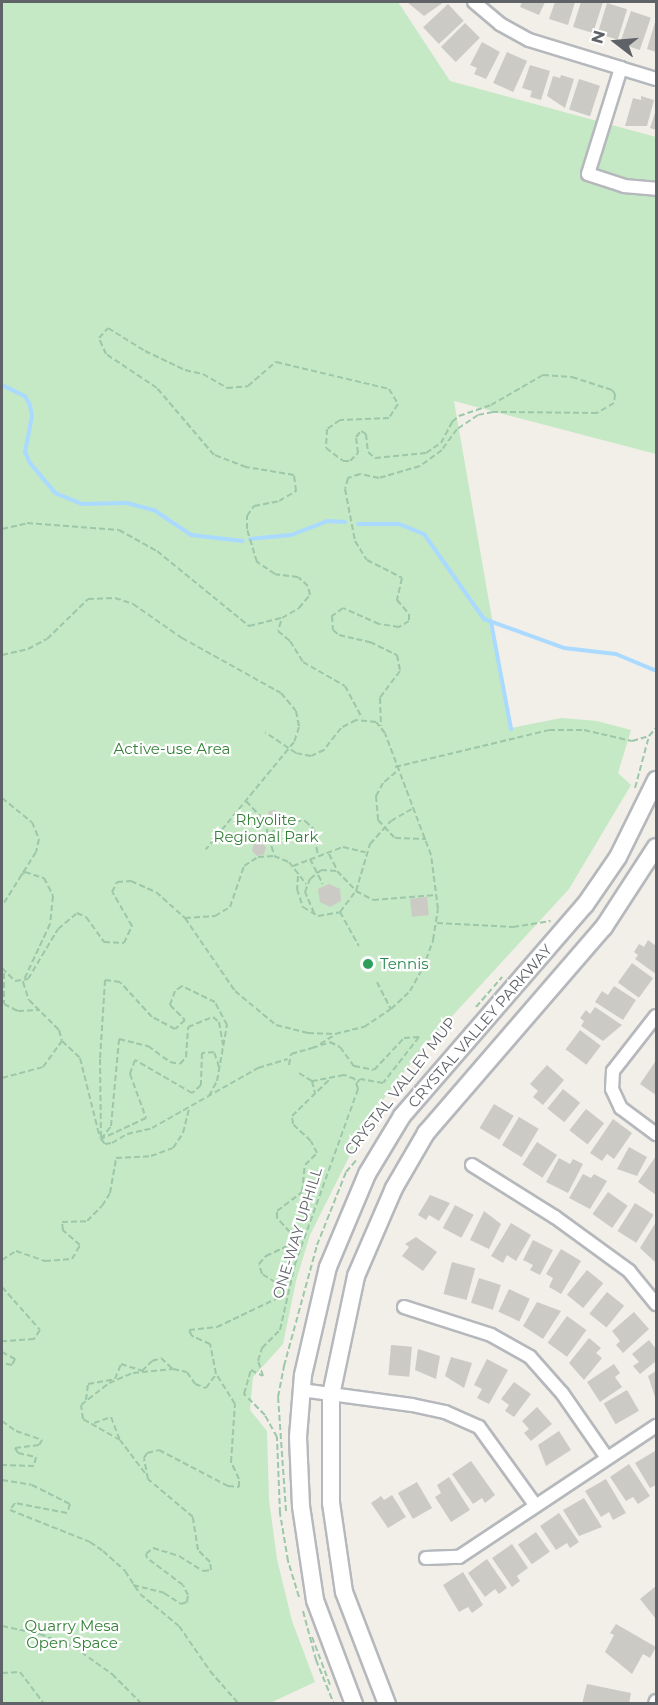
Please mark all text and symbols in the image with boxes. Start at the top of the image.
north arrow [586,12,646,72]
text: N [587,28,609,46]
park label: Active-use Area [114,740,230,758]
park label: Rhyolite Regional Park [214,810,318,845]
street label: CRYSTAL VALLEY PARKWAY [404,941,556,1111]
place label: Tennis [380,955,428,973]
marker: Tennis [361,957,375,971]
street label: CRYSTAL VALLEY MUP [341,1013,459,1159]
street label: ONE-WAY UPHILL [268,1165,326,1301]
park label: Quarry Mesa Open Space [25,1616,119,1651]

